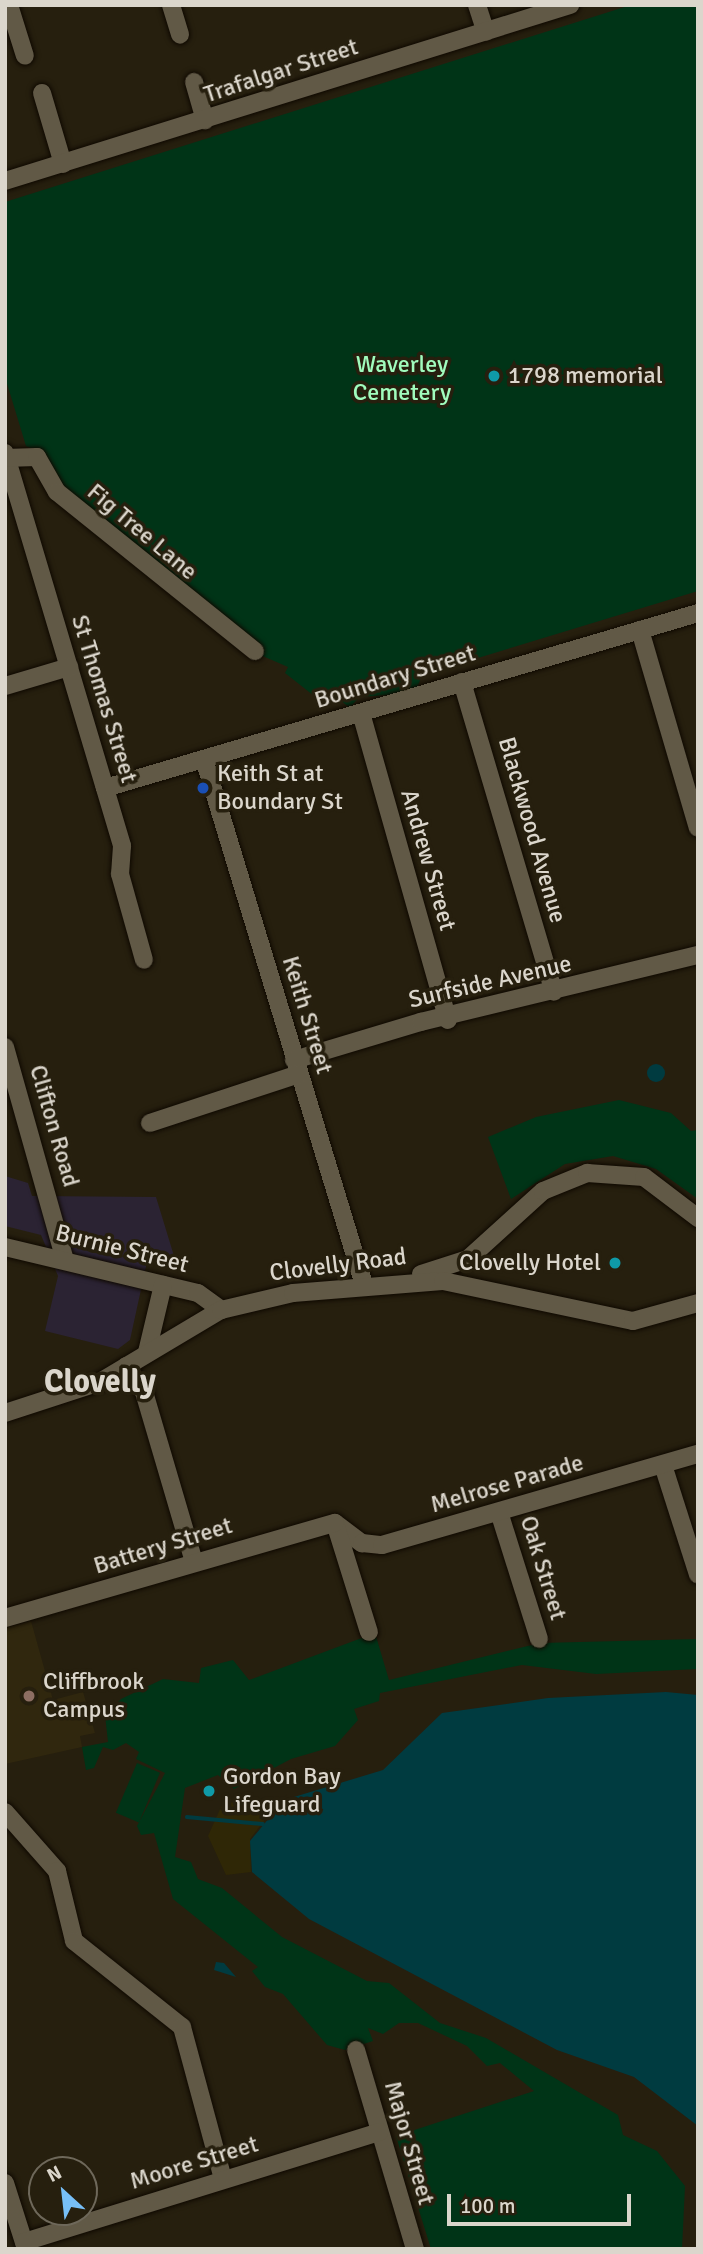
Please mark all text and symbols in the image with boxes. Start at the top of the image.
street label: Trafalgar Street [200,33,362,109]
park label: Waverley Cemetery [353,351,451,407]
place label: 1798 memorial [508,362,663,390]
marker: 1798 memorial [486,368,502,384]
street label: Fig Tree Lane [81,478,203,586]
street label: St Thomas Street [65,612,143,786]
street label: Boundary Street [311,639,479,715]
street label: Blackwood Avenue [492,734,572,926]
place label: Keith St at Boundary St [217,760,343,816]
marker: Keith St at Boundary St [195,780,211,796]
street label: Andrew Street [394,786,462,934]
street label: Surfside Avenue [406,949,574,1015]
street label: Keith Street [275,953,339,1077]
street label: Clifton Road [23,1062,85,1190]
street label: Burnie Street [53,1219,191,1279]
street label: Clovelly Road [268,1242,408,1288]
place label: Clovelly Hotel [459,1249,601,1277]
marker: Clovelly Hotel [607,1255,623,1271]
district label: Clovelly [44,1363,156,1401]
street label: Melrose Parade [427,1448,587,1520]
street label: Battery Street [90,1511,236,1581]
street label: Oak Street [514,1512,572,1624]
place label: Cliffbrook Campus [43,1668,144,1724]
marker: Cliffbrook Campus [21,1688,37,1704]
place label: Gordon Bay Lifeguard [223,1763,341,1819]
marker: Gordon Bay Lifeguard [201,1783,217,1799]
street label: Major Street [378,2078,440,2208]
street label: Moore Street [126,2130,262,2196]
north arrow [28,2156,98,2226]
text: N [43,2160,66,2188]
scale bar [451,2180,635,2224]
text: 100 m [460,2193,515,2219]

